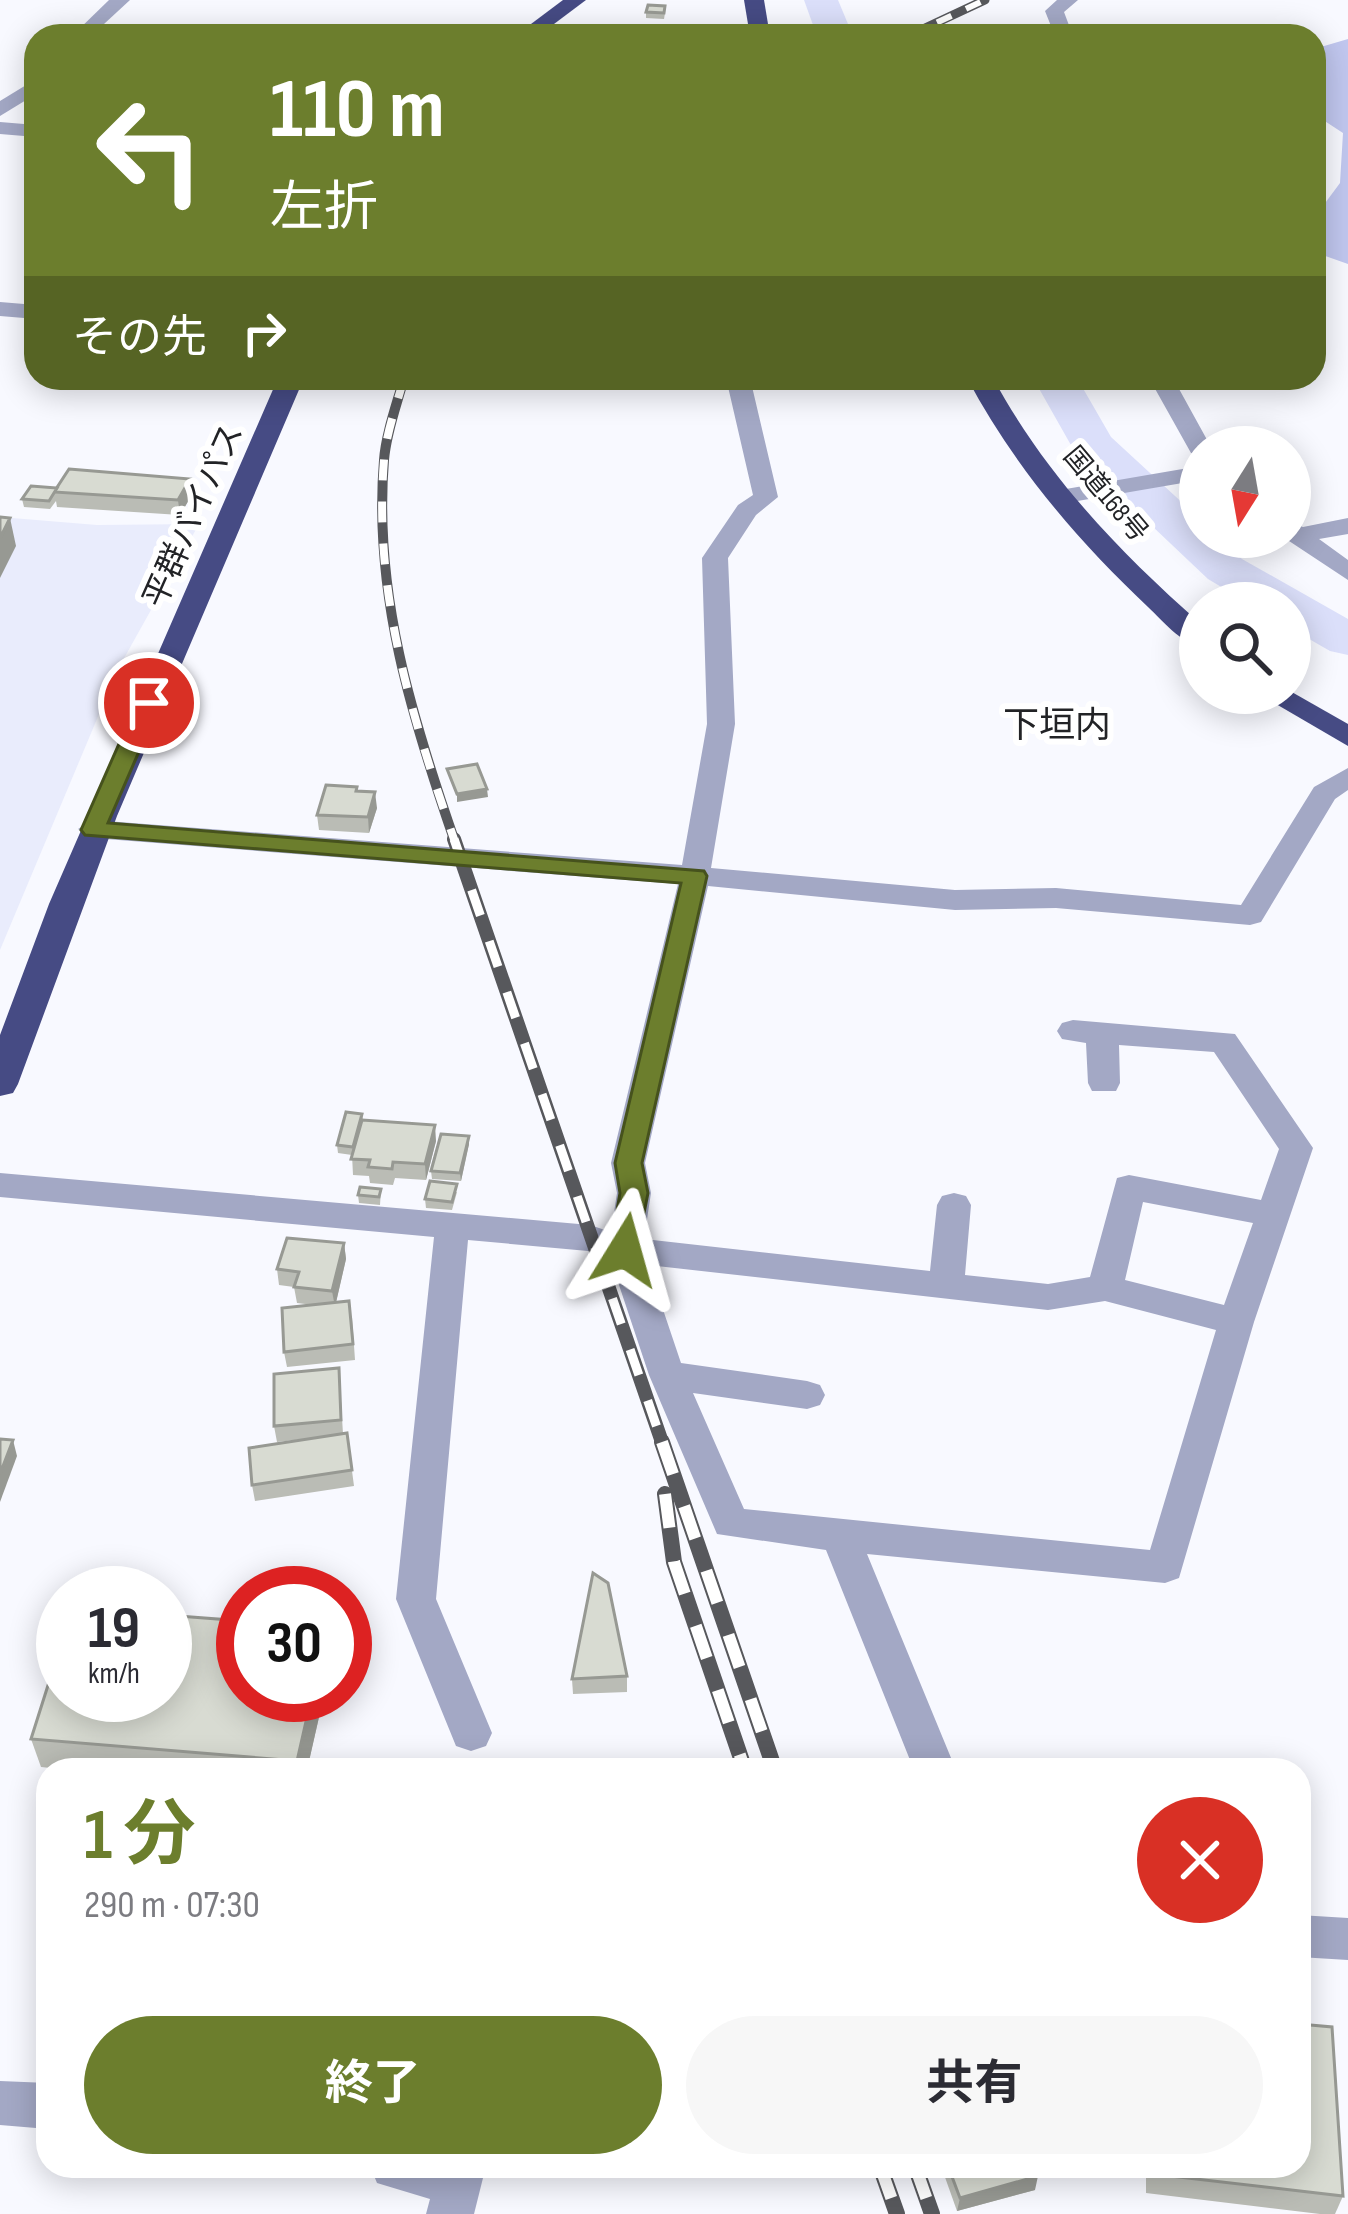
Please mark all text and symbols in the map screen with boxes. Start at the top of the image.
text: 110 m [270,60,445,161]
icon: left [72,72,228,228]
text: 左折 [270,176,378,241]
icon: right [231,300,297,366]
text: その先 [72,311,207,366]
street label: 平群バイパス [135,418,252,614]
north arrow [1179,426,1311,558]
map controls [1179,426,1311,714]
street label: 国道168号 [1056,441,1154,549]
button: search [1179,582,1311,714]
pin [98,652,200,754]
icon: arrive [116,670,182,736]
district label: 下垣内 [1003,705,1111,748]
position arrow [562,1187,688,1313]
speed limit sign: 30 [216,1566,372,1722]
text: 19 [88,1593,140,1665]
text: km/h [88,1656,140,1692]
text: 1 分 [84,1793,195,1880]
button: close [1137,1797,1263,1923]
text: 290 m · 07:30 [84,1882,260,1929]
button: 終了 [84,2016,662,2154]
button: 共有 [686,2016,1263,2154]

